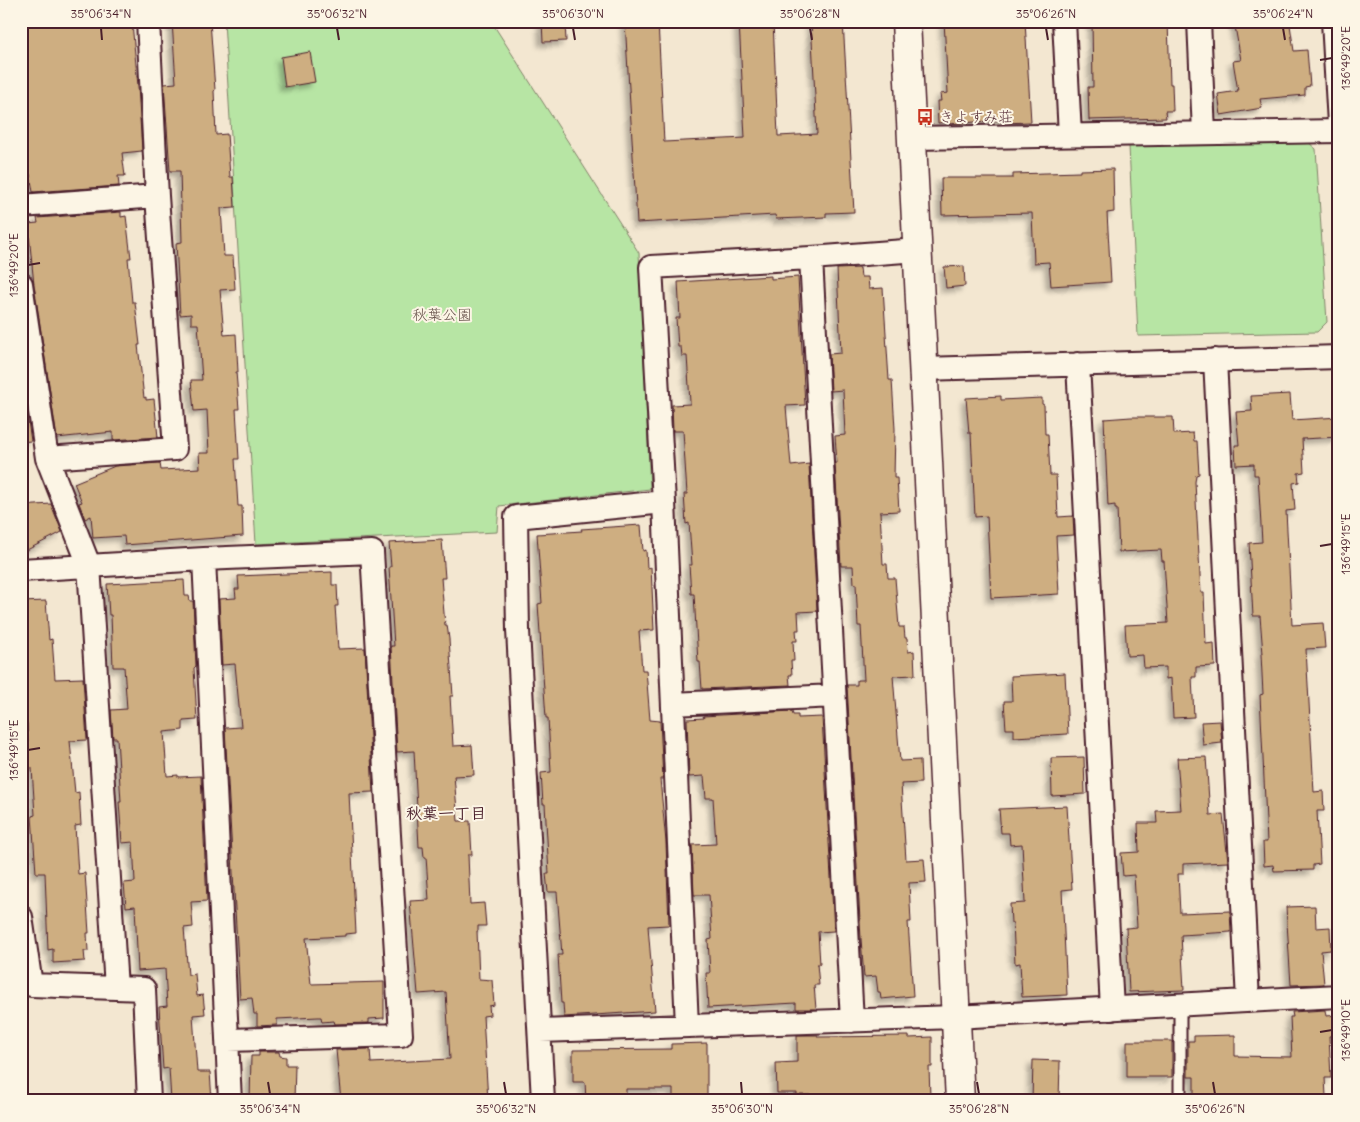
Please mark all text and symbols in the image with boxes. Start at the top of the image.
text: 35°06'34"N [71,6,131,21]
text: 35°06'32"N [307,6,367,21]
text: 35°06'30"N [542,6,604,21]
text: 35°06'28"N [780,6,840,21]
text: 35°06'26"N [1016,6,1076,21]
text: 35°06'24"N [1253,6,1313,21]
text: 136°49'20"E [1338,26,1353,90]
bus stop icon: きよすみ荘 [915,107,935,127]
place label: きよすみ荘 [939,107,1013,126]
text: 136°49'20"E [6,233,21,297]
park label: 秋葉公園 [412,305,472,324]
text: 136°49'15"E [1338,513,1353,575]
text: 136°49'15"E [6,719,21,781]
district label: 秋葉一丁目 [406,803,486,823]
text: 136°49'10"E [1338,999,1353,1061]
text: 35°06'34"N [240,1101,300,1116]
text: 35°06'32"N [476,1101,536,1116]
text: 35°06'30"N [711,1101,773,1116]
text: 35°06'28"N [949,1101,1009,1116]
text: 35°06'26"N [1185,1101,1245,1116]

